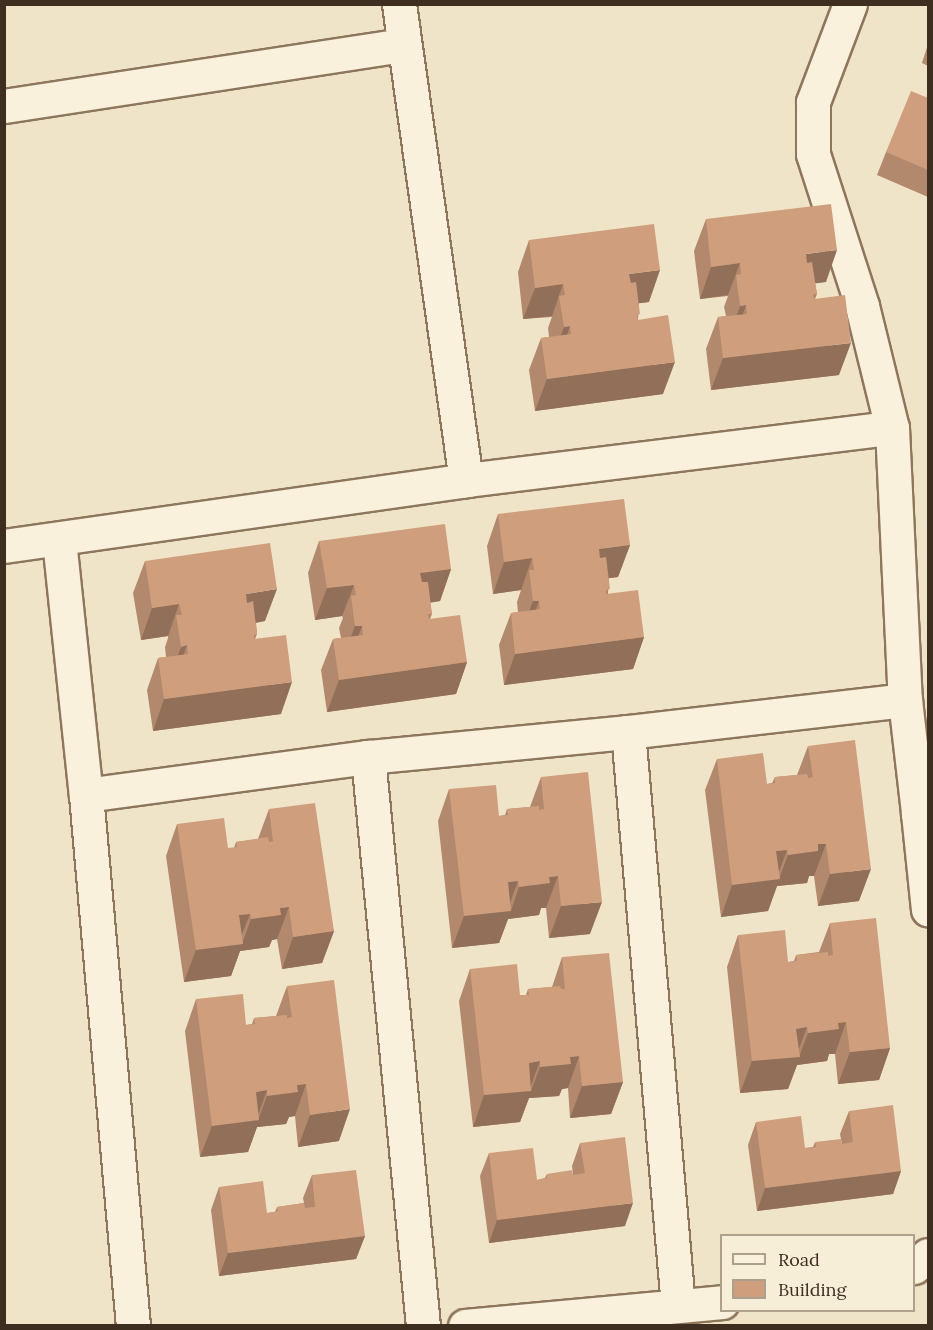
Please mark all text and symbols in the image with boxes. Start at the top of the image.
legend [720,1234,915,1312]
text: Road [778,1248,820,1271]
text: Building [778,1278,846,1301]

